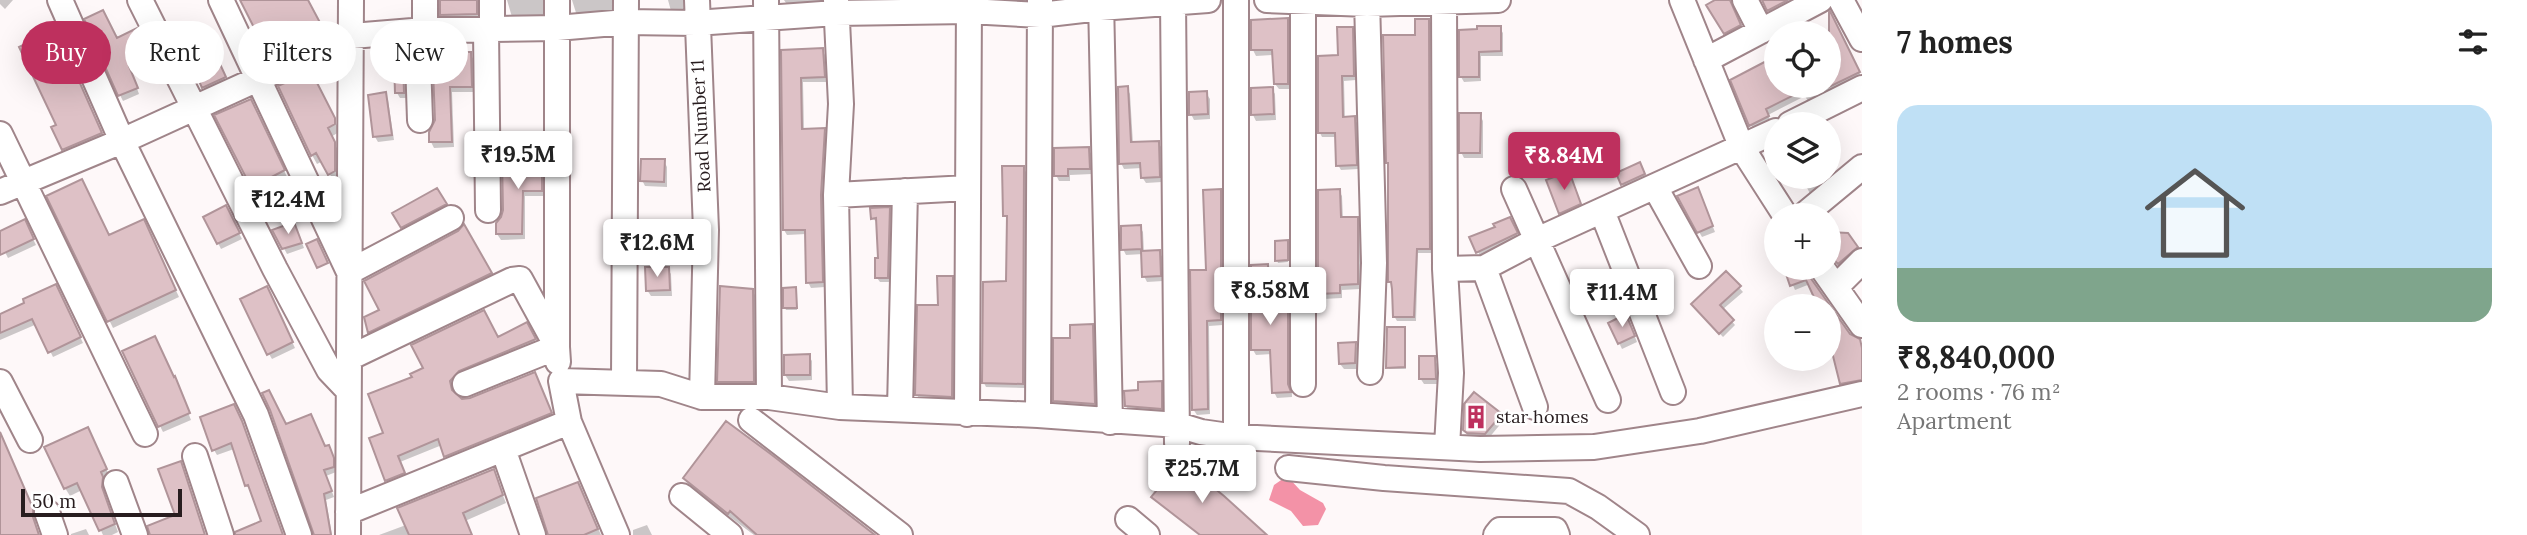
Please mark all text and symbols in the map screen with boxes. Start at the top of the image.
chip: Buy [21,21,111,84]
chip: Rent [125,21,224,84]
chip: Filters [238,21,356,84]
chip: New [370,21,468,84]
map controls [1764,21,1841,371]
button: locate [1764,21,1841,98]
text: 7 homes [1897,23,2013,61]
icon: filters [2454,23,2492,61]
street label: Road Number 11 [686,59,715,193]
button: layers [1764,112,1841,189]
pin: ₹19.5M [461,132,575,191]
pin: ₹8.84M [1507,132,1621,192]
text: ₹19.5M [480,139,556,168]
text: ₹8.84M [1524,140,1604,169]
icon: home [2132,150,2258,276]
pin: ₹12.4M [231,176,345,236]
text: ₹12.4M [250,184,326,213]
button: + [1764,203,1841,280]
pin: ₹12.6M [600,219,714,279]
text: ₹12.6M [619,227,695,256]
pin: ₹8.58M [1213,268,1327,327]
pin: ₹11.4M [1565,270,1679,329]
text: ₹8.58M [1230,275,1310,304]
text: ₹11.4M [1586,277,1658,306]
button: − [1764,294,1841,371]
text: ₹8,840,000 [1897,338,2055,376]
text: 2 rooms · 76 m² [1897,377,2061,406]
building icon: star homes [1462,403,1490,431]
place label: star homes [1496,405,1589,428]
text: Apartment [1897,406,2012,435]
pin: ₹25.7M [1145,446,1259,505]
text: ₹25.7M [1164,453,1240,482]
scale bar [21,486,182,518]
text: 50 m [32,489,76,513]

